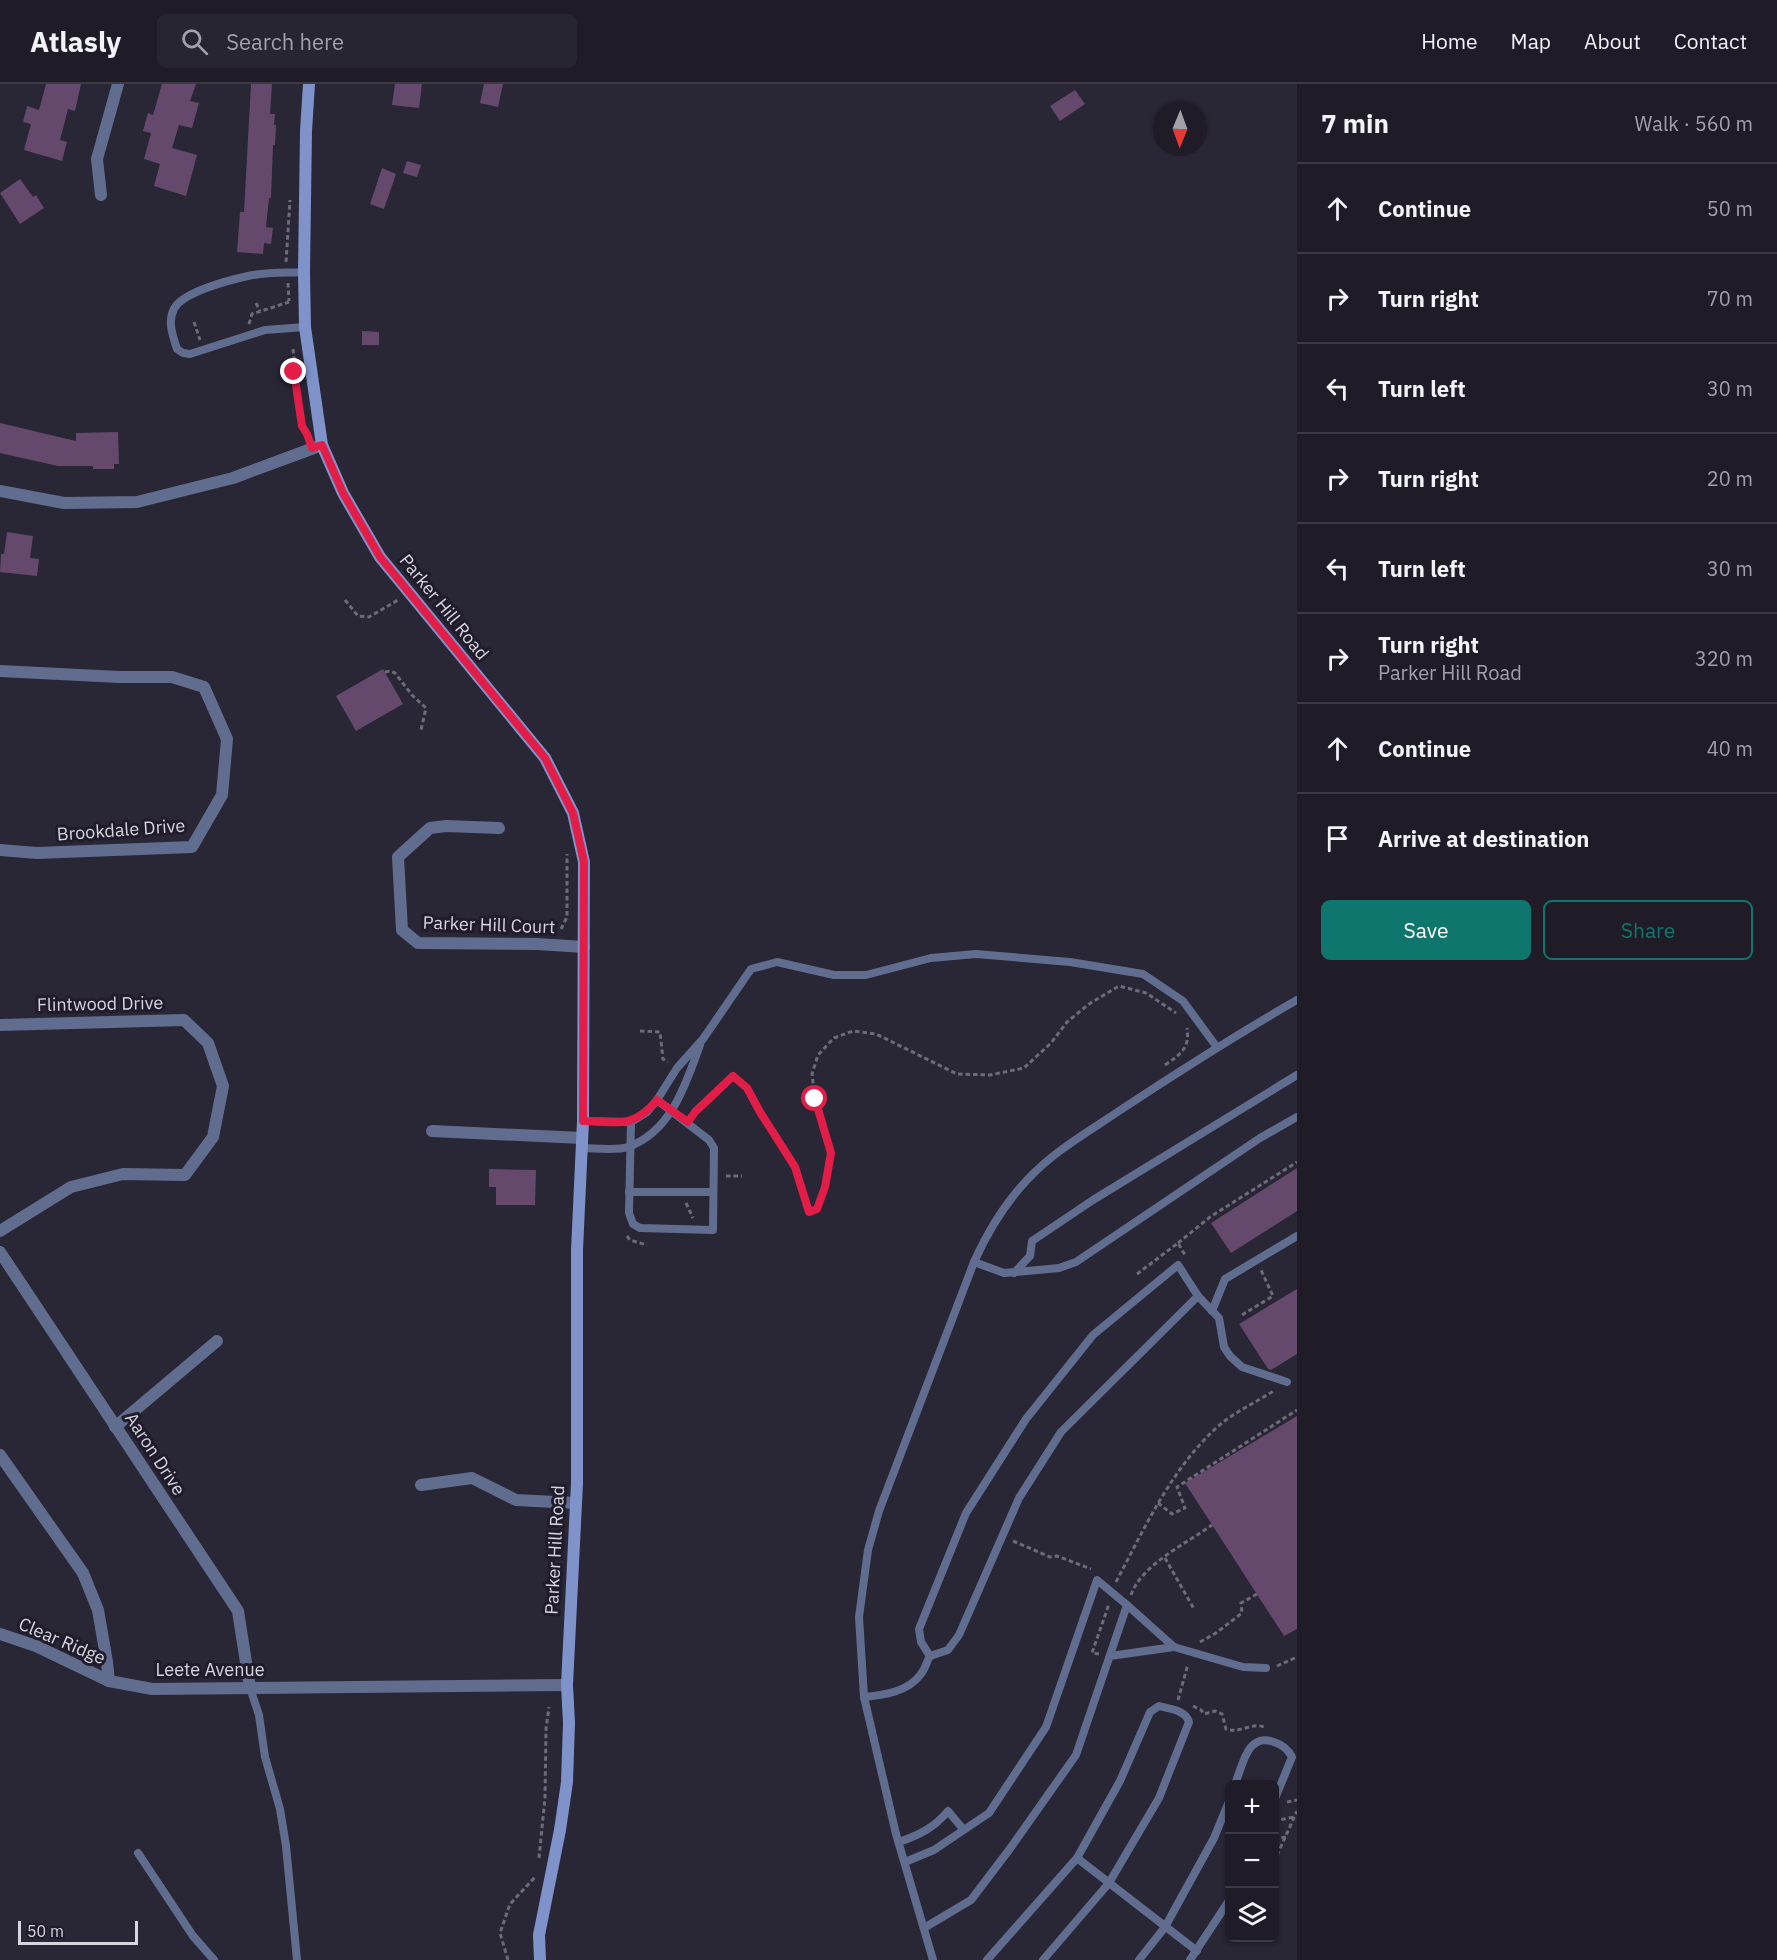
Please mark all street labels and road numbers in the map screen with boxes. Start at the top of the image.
street label: Parker Hill Road [395,549,494,664]
street label: Brookdale Drive [56,814,186,845]
street label: Parker Hill Court [422,911,556,938]
street label: Flintwood Drive [37,991,163,1016]
street label: Aaron Drive [120,1408,191,1500]
street label: Parker Hill Road [540,1485,569,1615]
street label: Clear Ridge [15,1612,109,1669]
street label: Leete Avenue [155,1658,265,1681]

